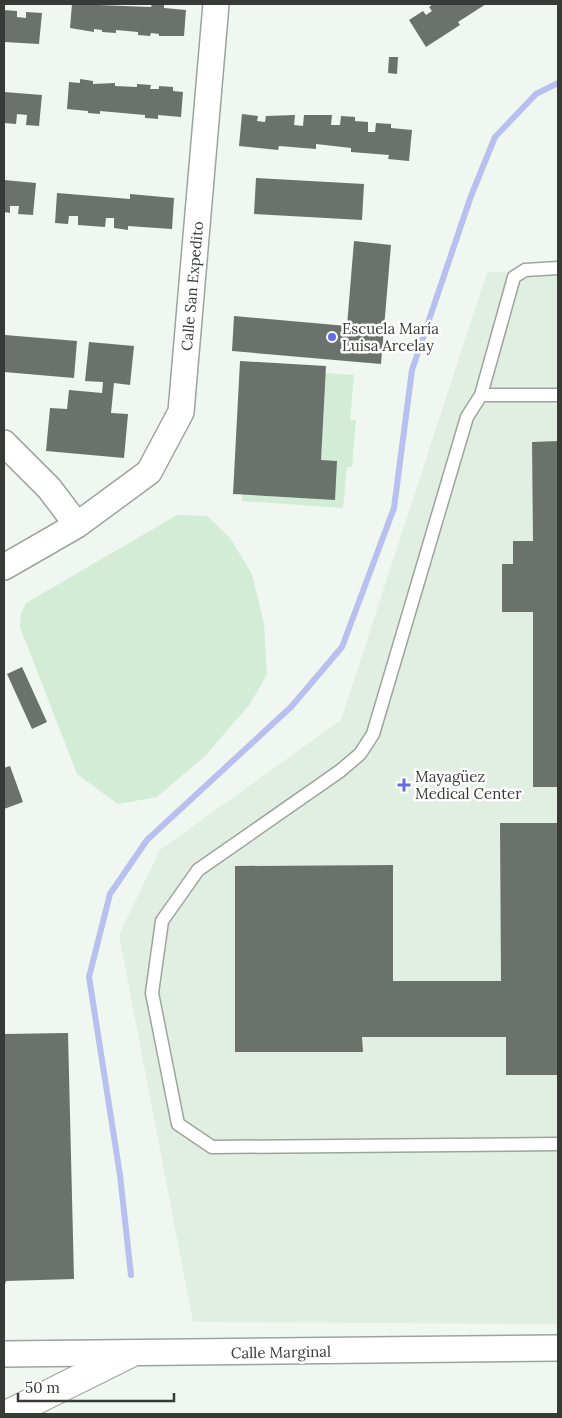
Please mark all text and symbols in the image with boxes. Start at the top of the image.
street label: Calle San Expedito [177,220,207,352]
place label: Escuela María Luisa Arcelay [342,319,439,355]
marker: Escuela María Luisa Arcelay [326,331,338,343]
place label: Mayagüez Medical Center [415,767,522,803]
marker: Mayagüez Medical Center [397,778,411,792]
street label: Calle Marginal [231,1342,331,1362]
scale bar [18,1370,174,1402]
text: 50 m [25,1378,60,1397]

